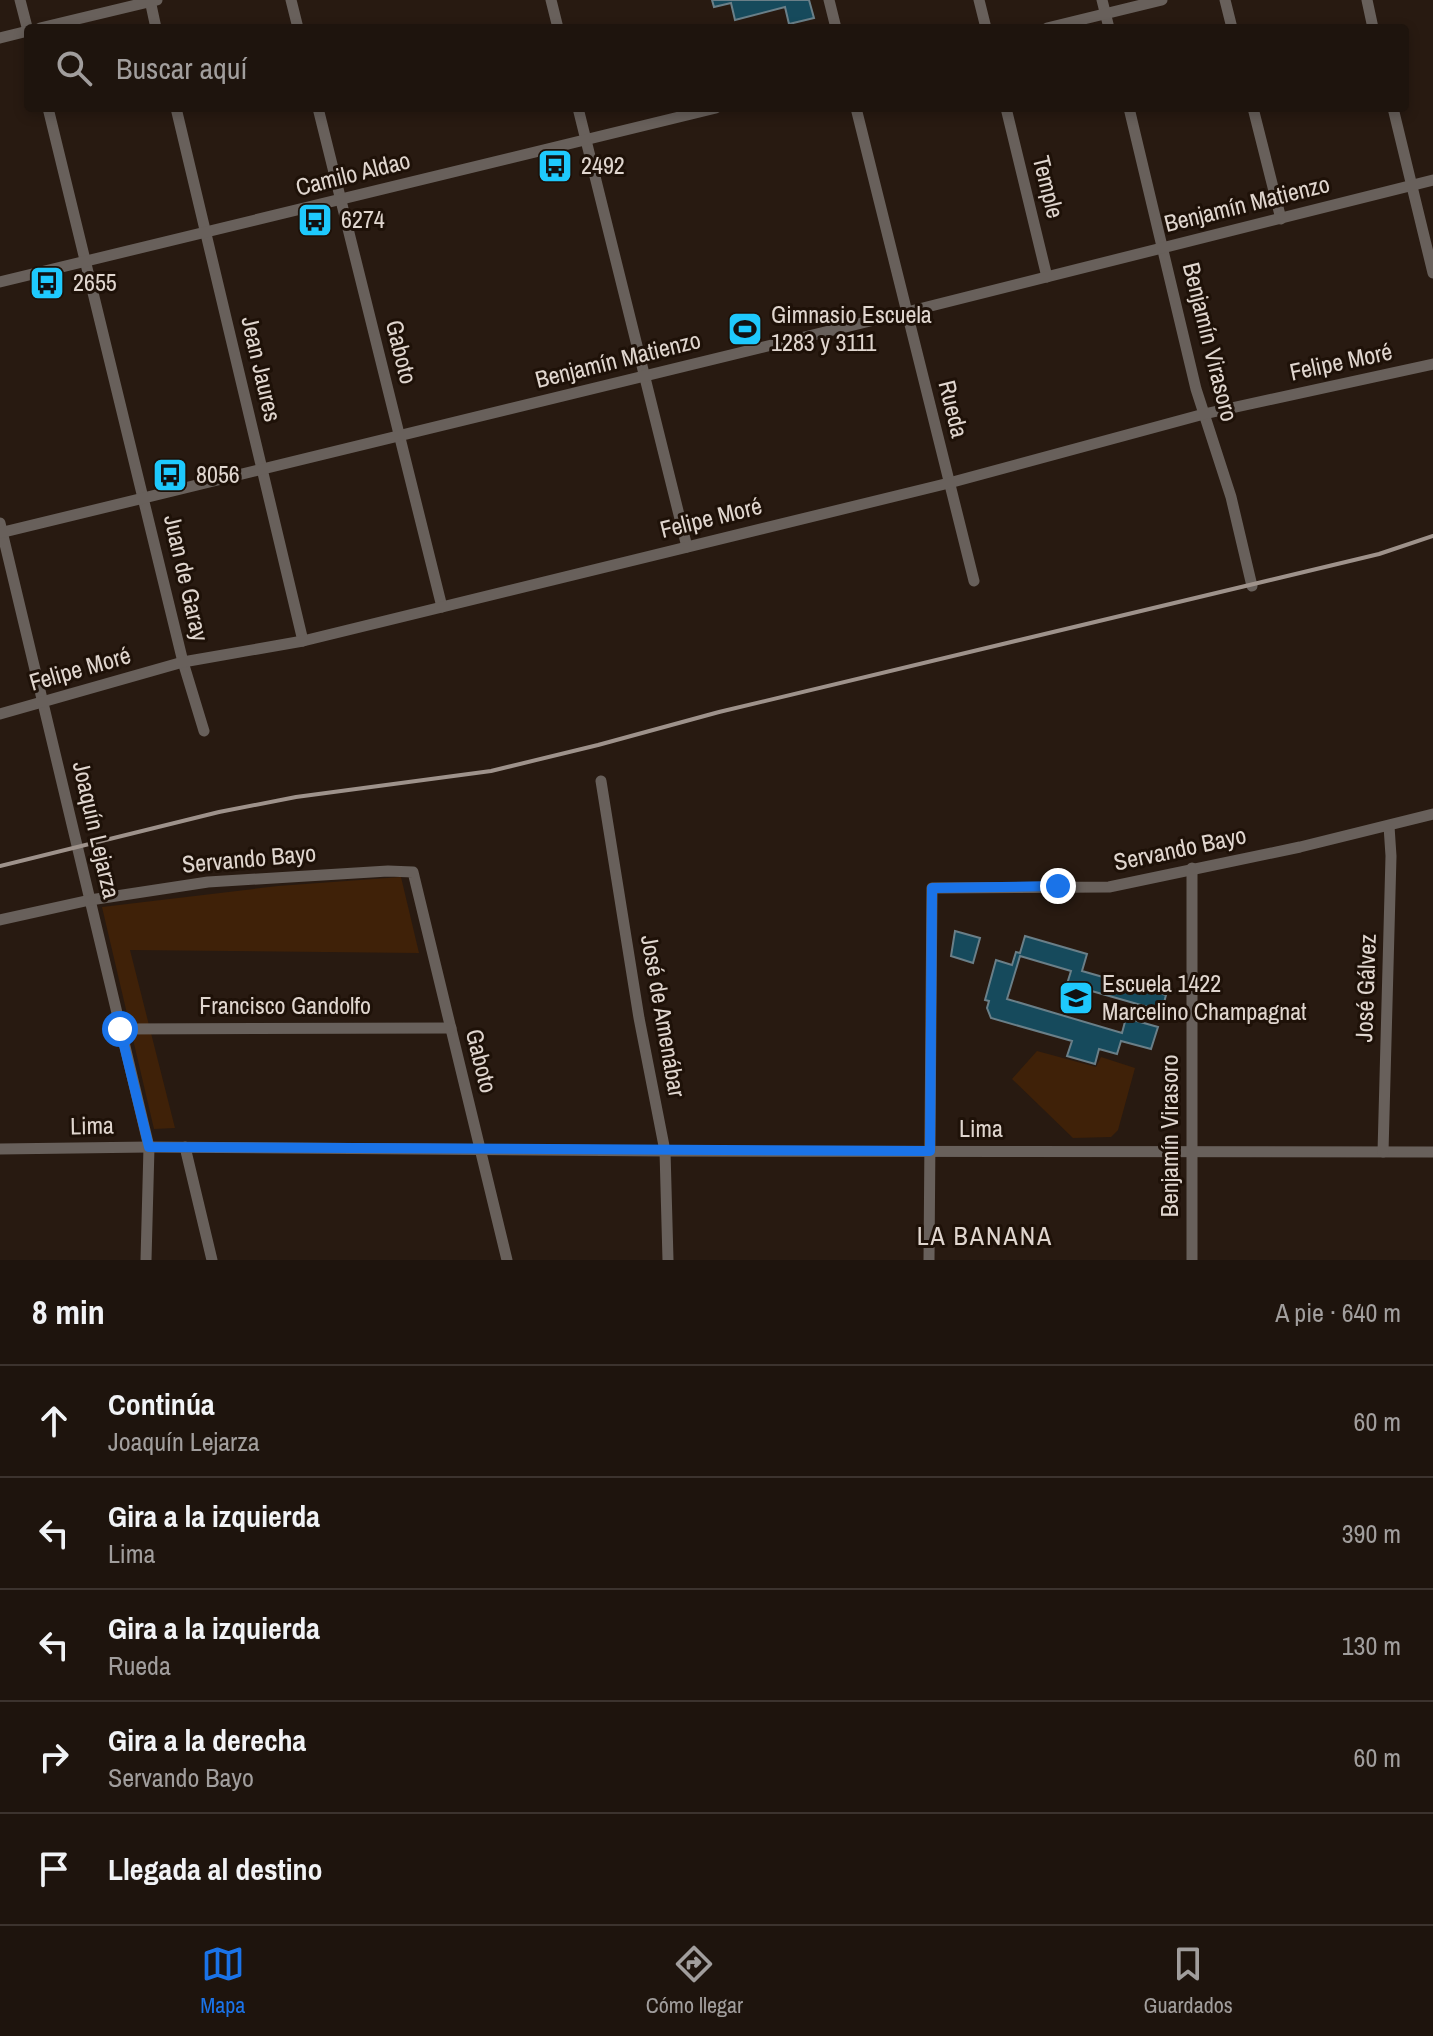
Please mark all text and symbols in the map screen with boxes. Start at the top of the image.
search box [24,24,1409,112]
icon: search [52,46,96,90]
text: Buscar aquí [116,48,247,88]
street label: Camilo Aldao [292,143,413,203]
bus stop icon: 2492 [536,147,574,185]
place label: 2492 [581,149,625,181]
street label: Temple [1026,152,1072,221]
street label: Benjamín Matienzo [1161,167,1333,239]
bus stop icon: 6274 [296,201,334,239]
place label: 6274 [341,203,385,235]
street label: Benjamín Virasoro [1176,259,1246,425]
bus stop icon: 2655 [28,264,66,302]
place label: 2655 [73,266,117,298]
place label: Gimnasio Escuela 1283 y 3111 [771,298,932,358]
sports icon: Gimnasio Escuela 1283 y 3111 [726,310,764,348]
street label: Jean Jaures [234,313,290,425]
street label: Gaboto [379,317,425,387]
street label: Benjamín Matienzo [532,323,704,395]
street label: Felipe Moré [1287,335,1395,387]
street label: Rueda [931,377,977,441]
bus stop icon: 8056 [151,456,189,494]
place label: 8056 [196,458,240,490]
street label: Felipe Moré [656,489,765,545]
street label: Juan de Garay [157,511,217,644]
street label: Felipe Moré [25,638,134,698]
street label: Joaquín Lejarza [66,758,128,902]
street label: Servando Bayo [1111,818,1249,878]
street label: Servando Bayo [180,836,317,880]
route end [1040,868,1076,904]
street label: José de Amenábar [634,932,694,1100]
street label: José Gálvez [1347,933,1383,1043]
place label: Escuela 1422 Marcelino Champagnat [1102,967,1307,1027]
school or university icon: Escuela 1422 Marcelino Champagnat [1057,979,1095,1017]
street label: Francisco Gandolfo [199,989,371,1021]
route start [102,1011,138,1047]
street label: Gaboto [459,1026,505,1096]
street label: Benjamín Virasoro [1153,1055,1185,1217]
street label: Lima [70,1109,114,1141]
street label: Lima [959,1112,1003,1144]
district label: LA BANANA [917,1218,1053,1253]
text: 8 min [32,1289,105,1335]
text: A pie · 640 m [1275,1295,1401,1330]
text: Continúa [108,1384,215,1424]
icon: ahead [32,1399,76,1443]
text: 60 m [1354,1404,1401,1439]
text: Joaquín Lejarza [108,1424,260,1459]
text: Gira a la izquierda [108,1496,320,1536]
icon: left [32,1511,76,1555]
text: 390 m [1342,1516,1401,1551]
text: Lima [108,1536,155,1571]
text: Gira a la izquierda [108,1608,320,1648]
icon: left [32,1623,76,1667]
text: 130 m [1342,1628,1401,1663]
text: Rueda [108,1648,171,1683]
text: Gira a la derecha [108,1720,306,1760]
icon: right [32,1735,76,1779]
text: 60 m [1354,1740,1401,1775]
text: Servando Bayo [108,1760,254,1795]
icon: arrive [32,1847,76,1891]
text: Llegada al destino [108,1849,323,1889]
tab: Mapa [200,1942,245,2020]
tab: Cómo llegar [646,1942,743,2020]
tab: Guardados [1144,1942,1233,2020]

